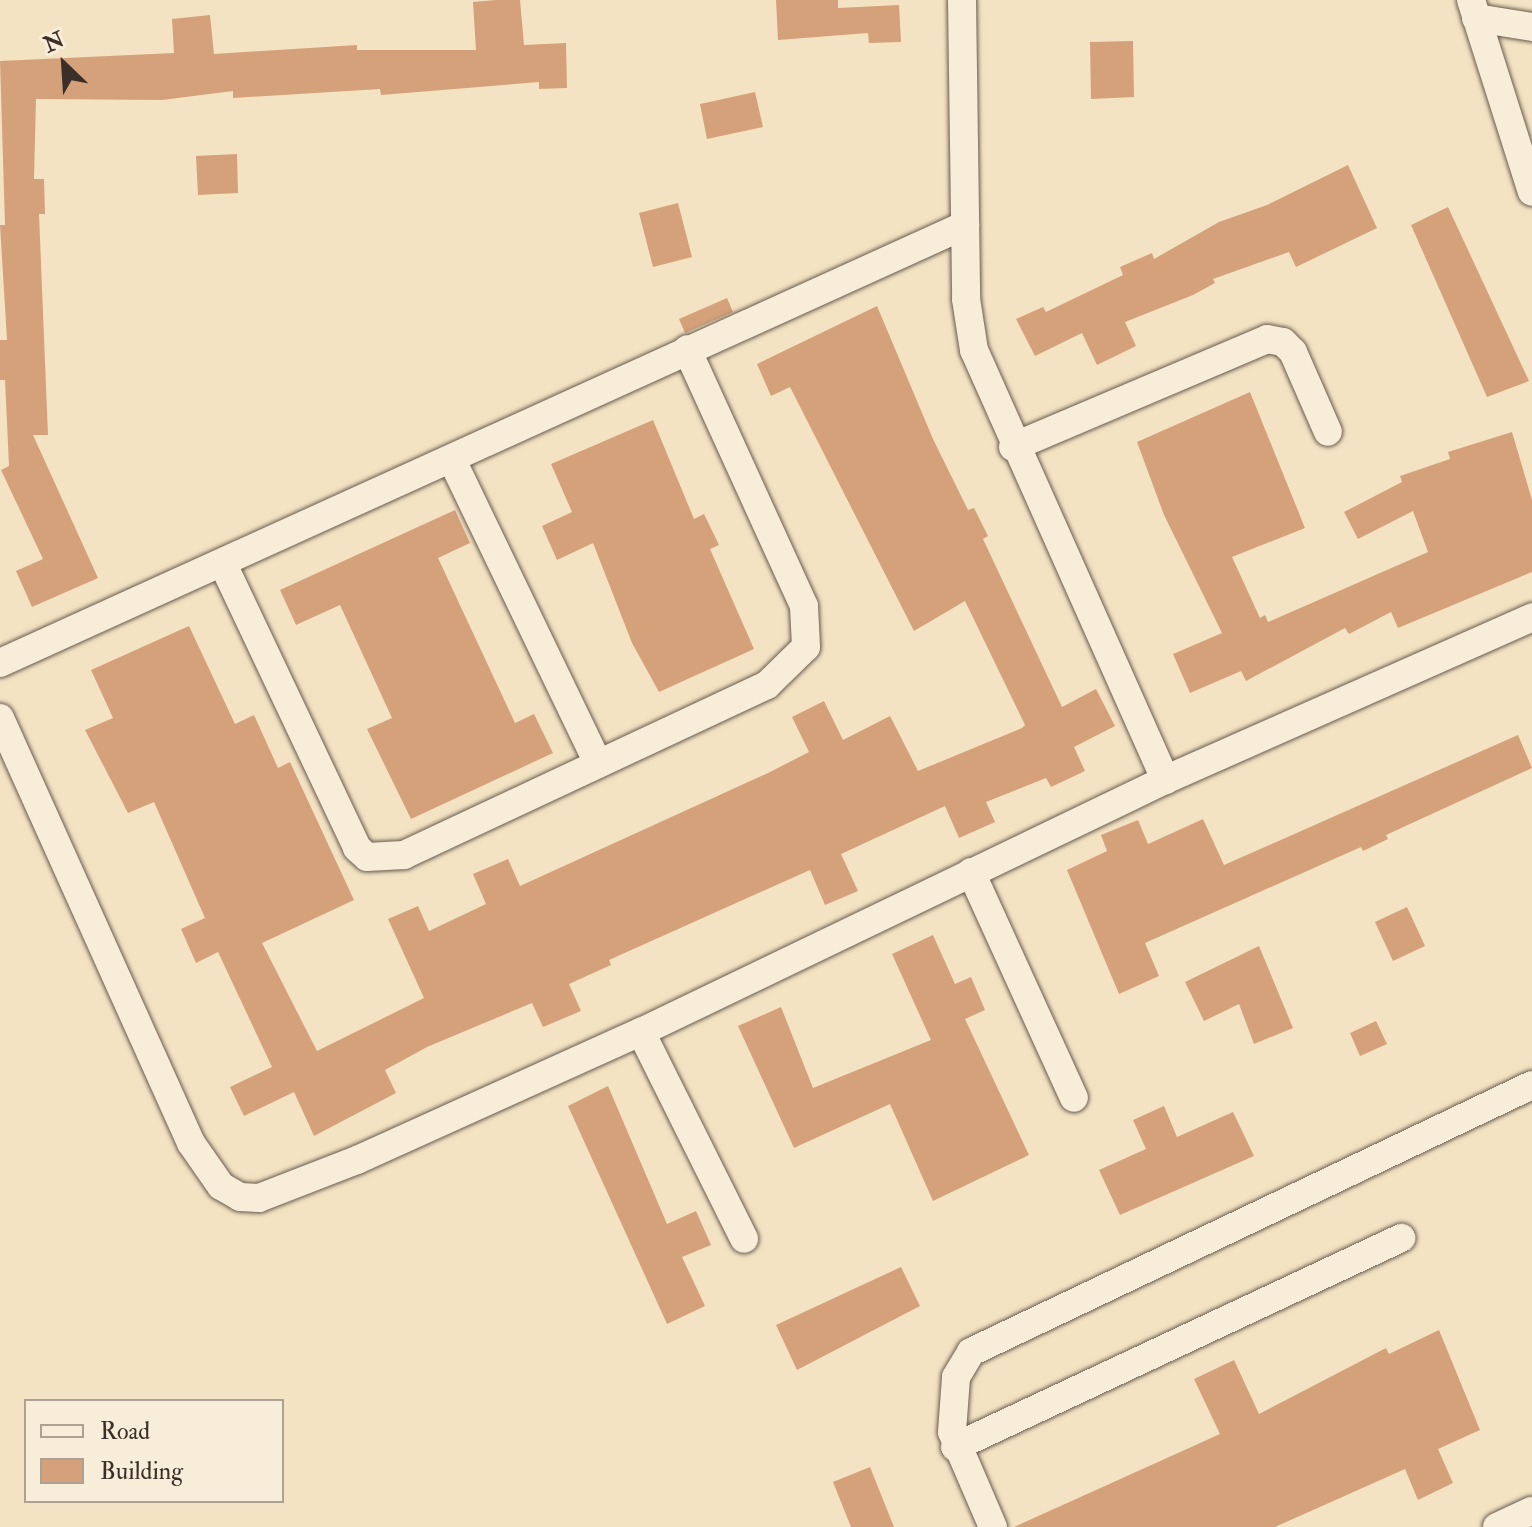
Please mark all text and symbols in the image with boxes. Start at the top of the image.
north arrow [24,24,104,104]
text: N [39,25,69,59]
legend [24,1399,284,1503]
text: Road [100,1416,150,1447]
text: Building [100,1456,183,1487]

